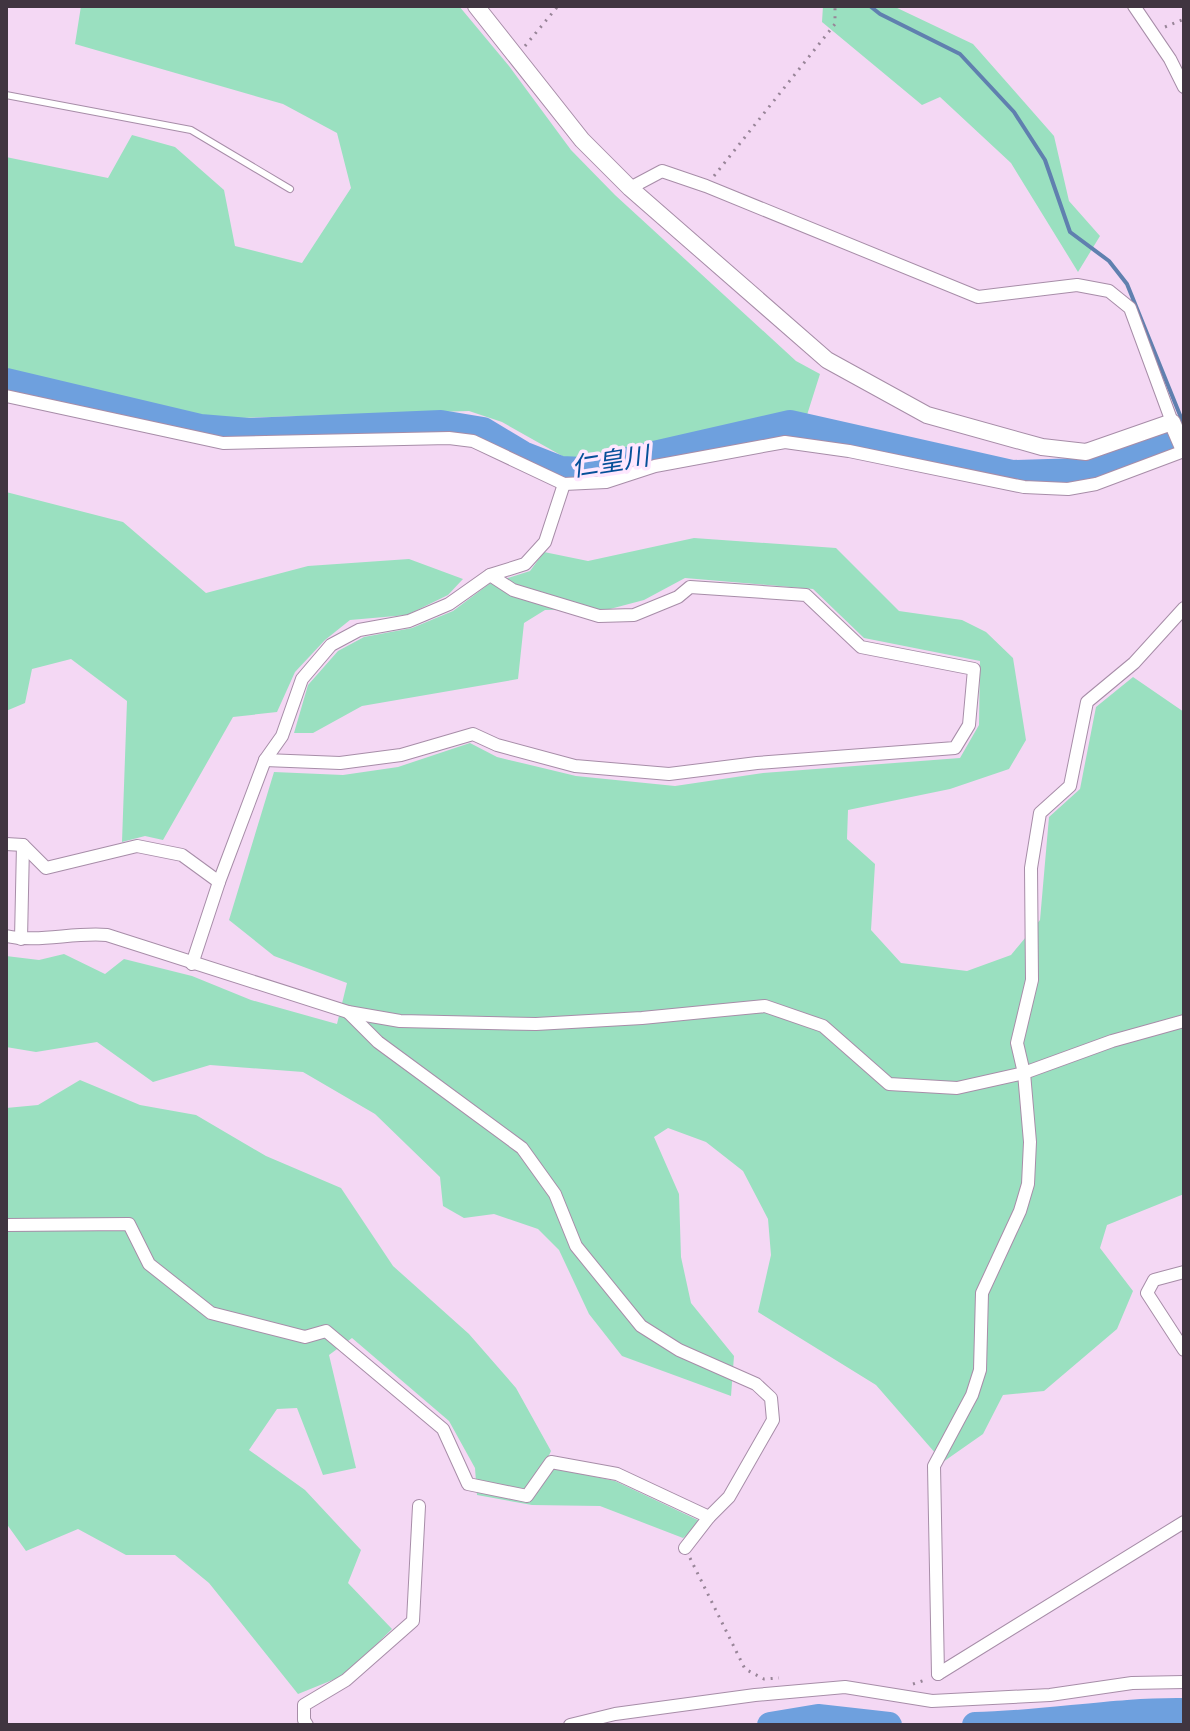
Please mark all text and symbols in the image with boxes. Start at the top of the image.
water label: 仁皇川 [569,438,654,481]

